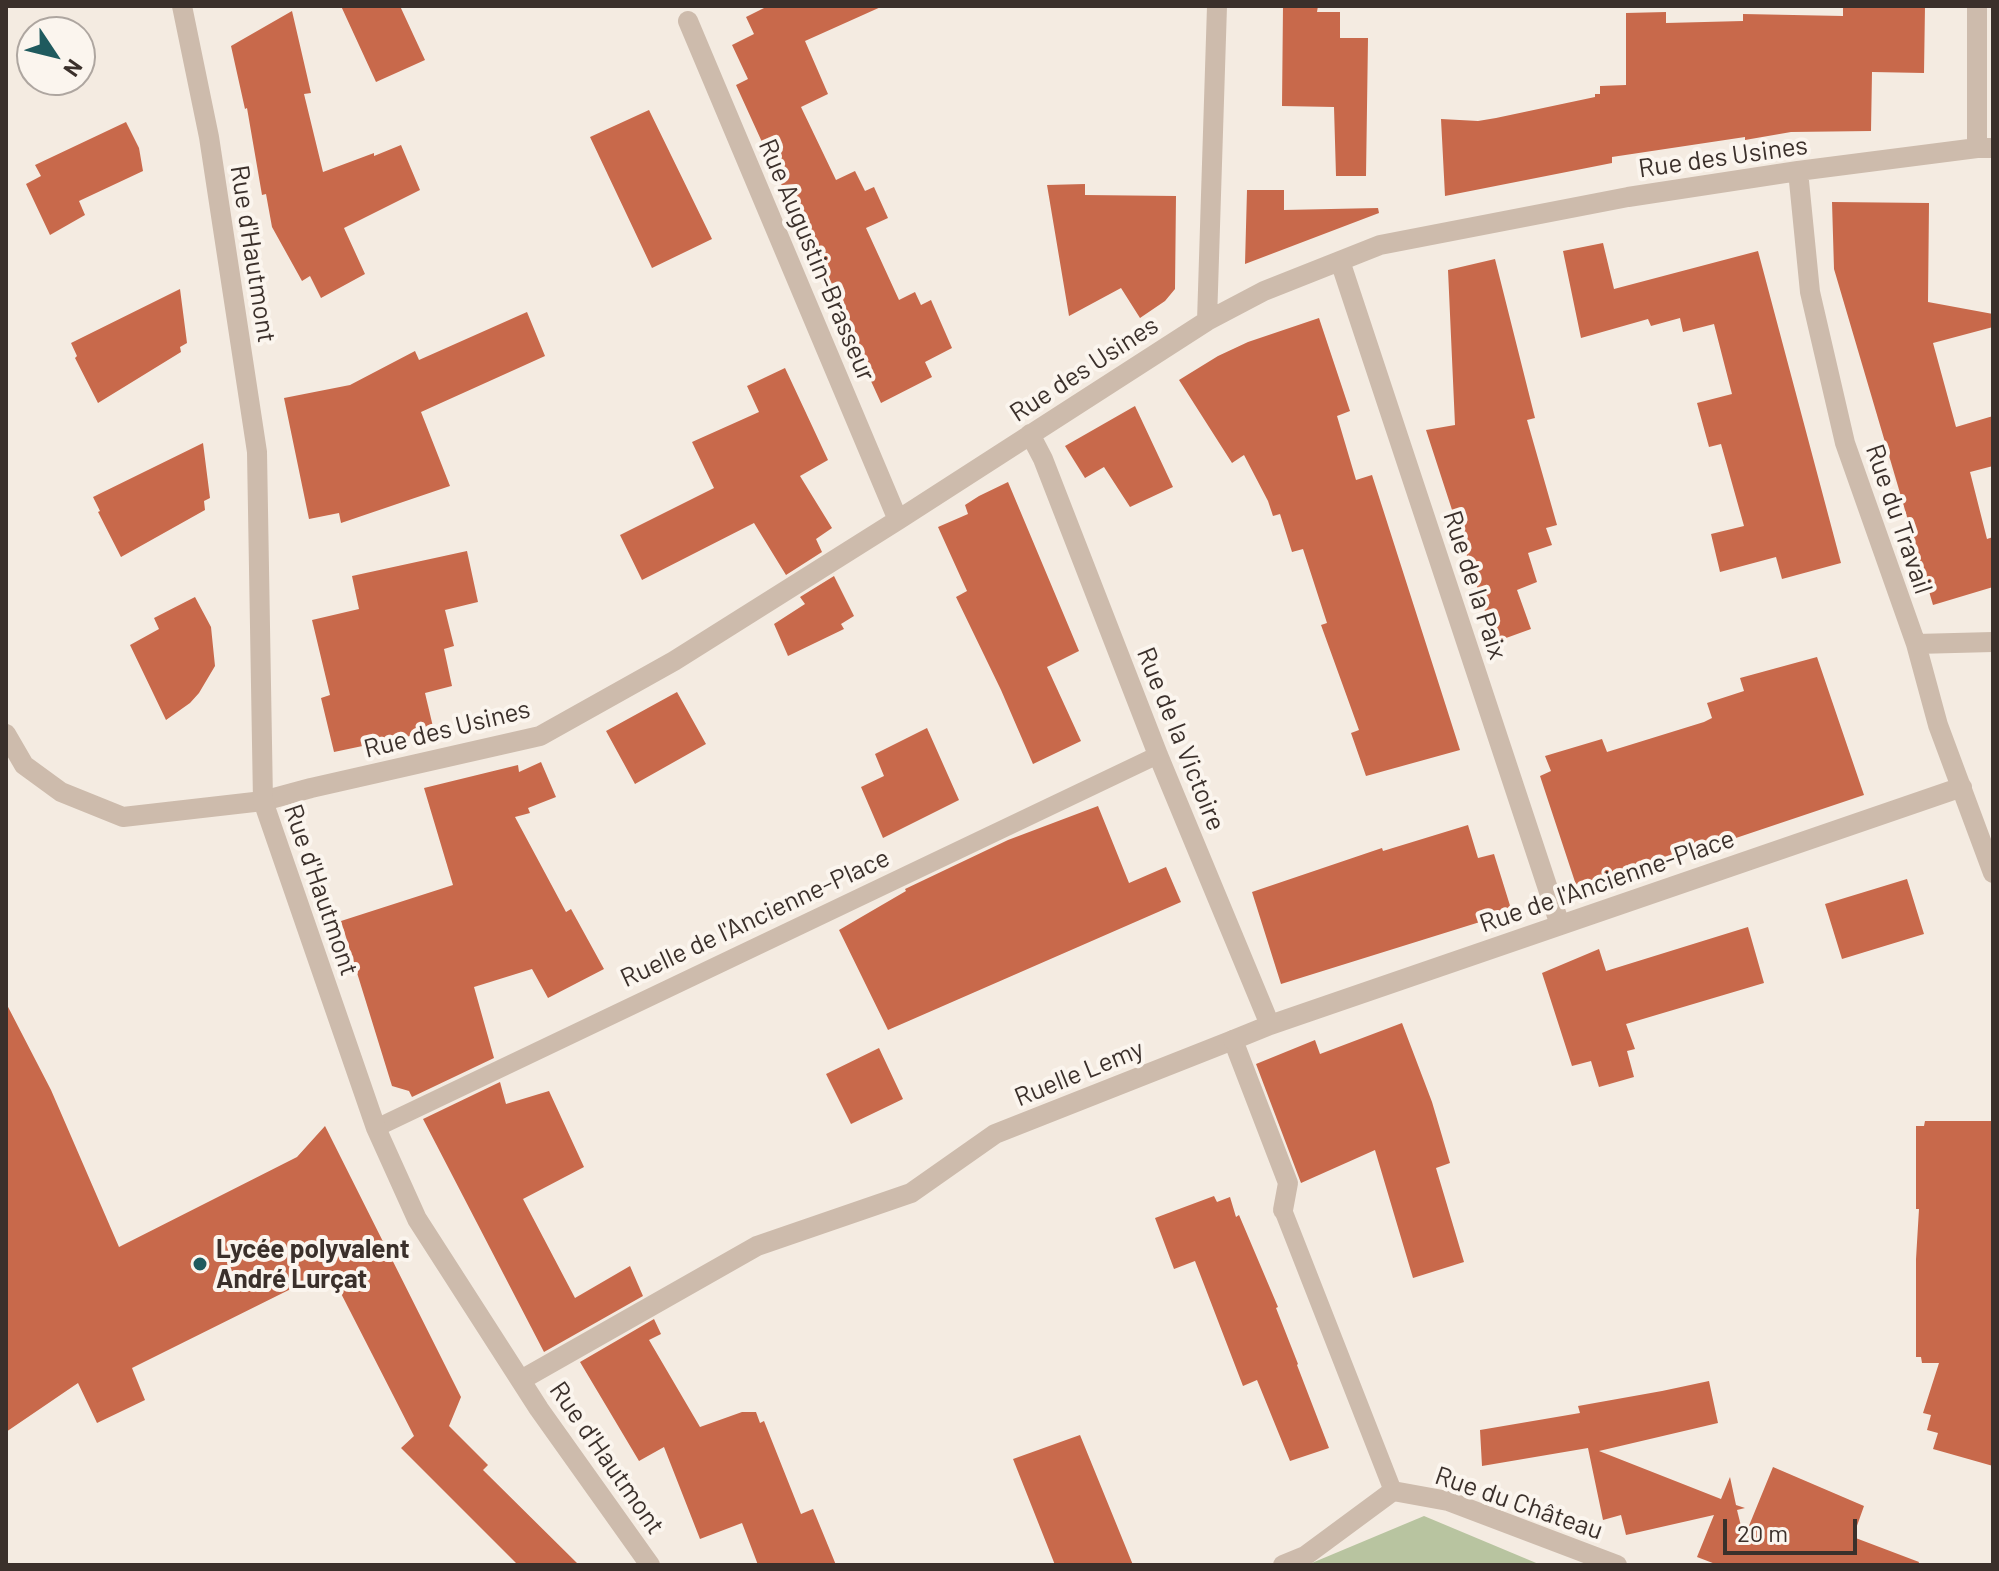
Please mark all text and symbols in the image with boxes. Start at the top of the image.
north arrow [16,16,96,96]
text: N [59,55,89,82]
street label: Rue des Usines [1636,130,1810,184]
street label: Rue Augustin-Brasseur [752,134,882,386]
street label: Rue d'Hautmont [224,163,282,345]
street label: Rue des Usines [1004,310,1164,428]
street label: Rue du Travail [1859,440,1939,598]
street label: Rue de la Paix [1436,507,1514,663]
street label: Rue de la Victoire [1130,643,1232,835]
street label: Rue des Usines [361,693,533,765]
street label: Rue d'Hautmont [277,800,365,980]
street label: Rue de l'Ancienne-Place [1475,823,1739,939]
street label: Ruelle de l'Ancienne-Place [615,842,895,994]
street label: Ruelle Lemy [1010,1033,1148,1113]
place label: Lycée polyvalent André Lurçat [216,1233,410,1294]
marker: Lycée polyvalent André Lurçat [191,1255,209,1273]
street label: Rue d'Hautmont [543,1376,671,1540]
street label: Rue du Château [1431,1460,1607,1546]
scale bar [1727,1503,1861,1553]
text: 20 m [1737,1518,1788,1547]

